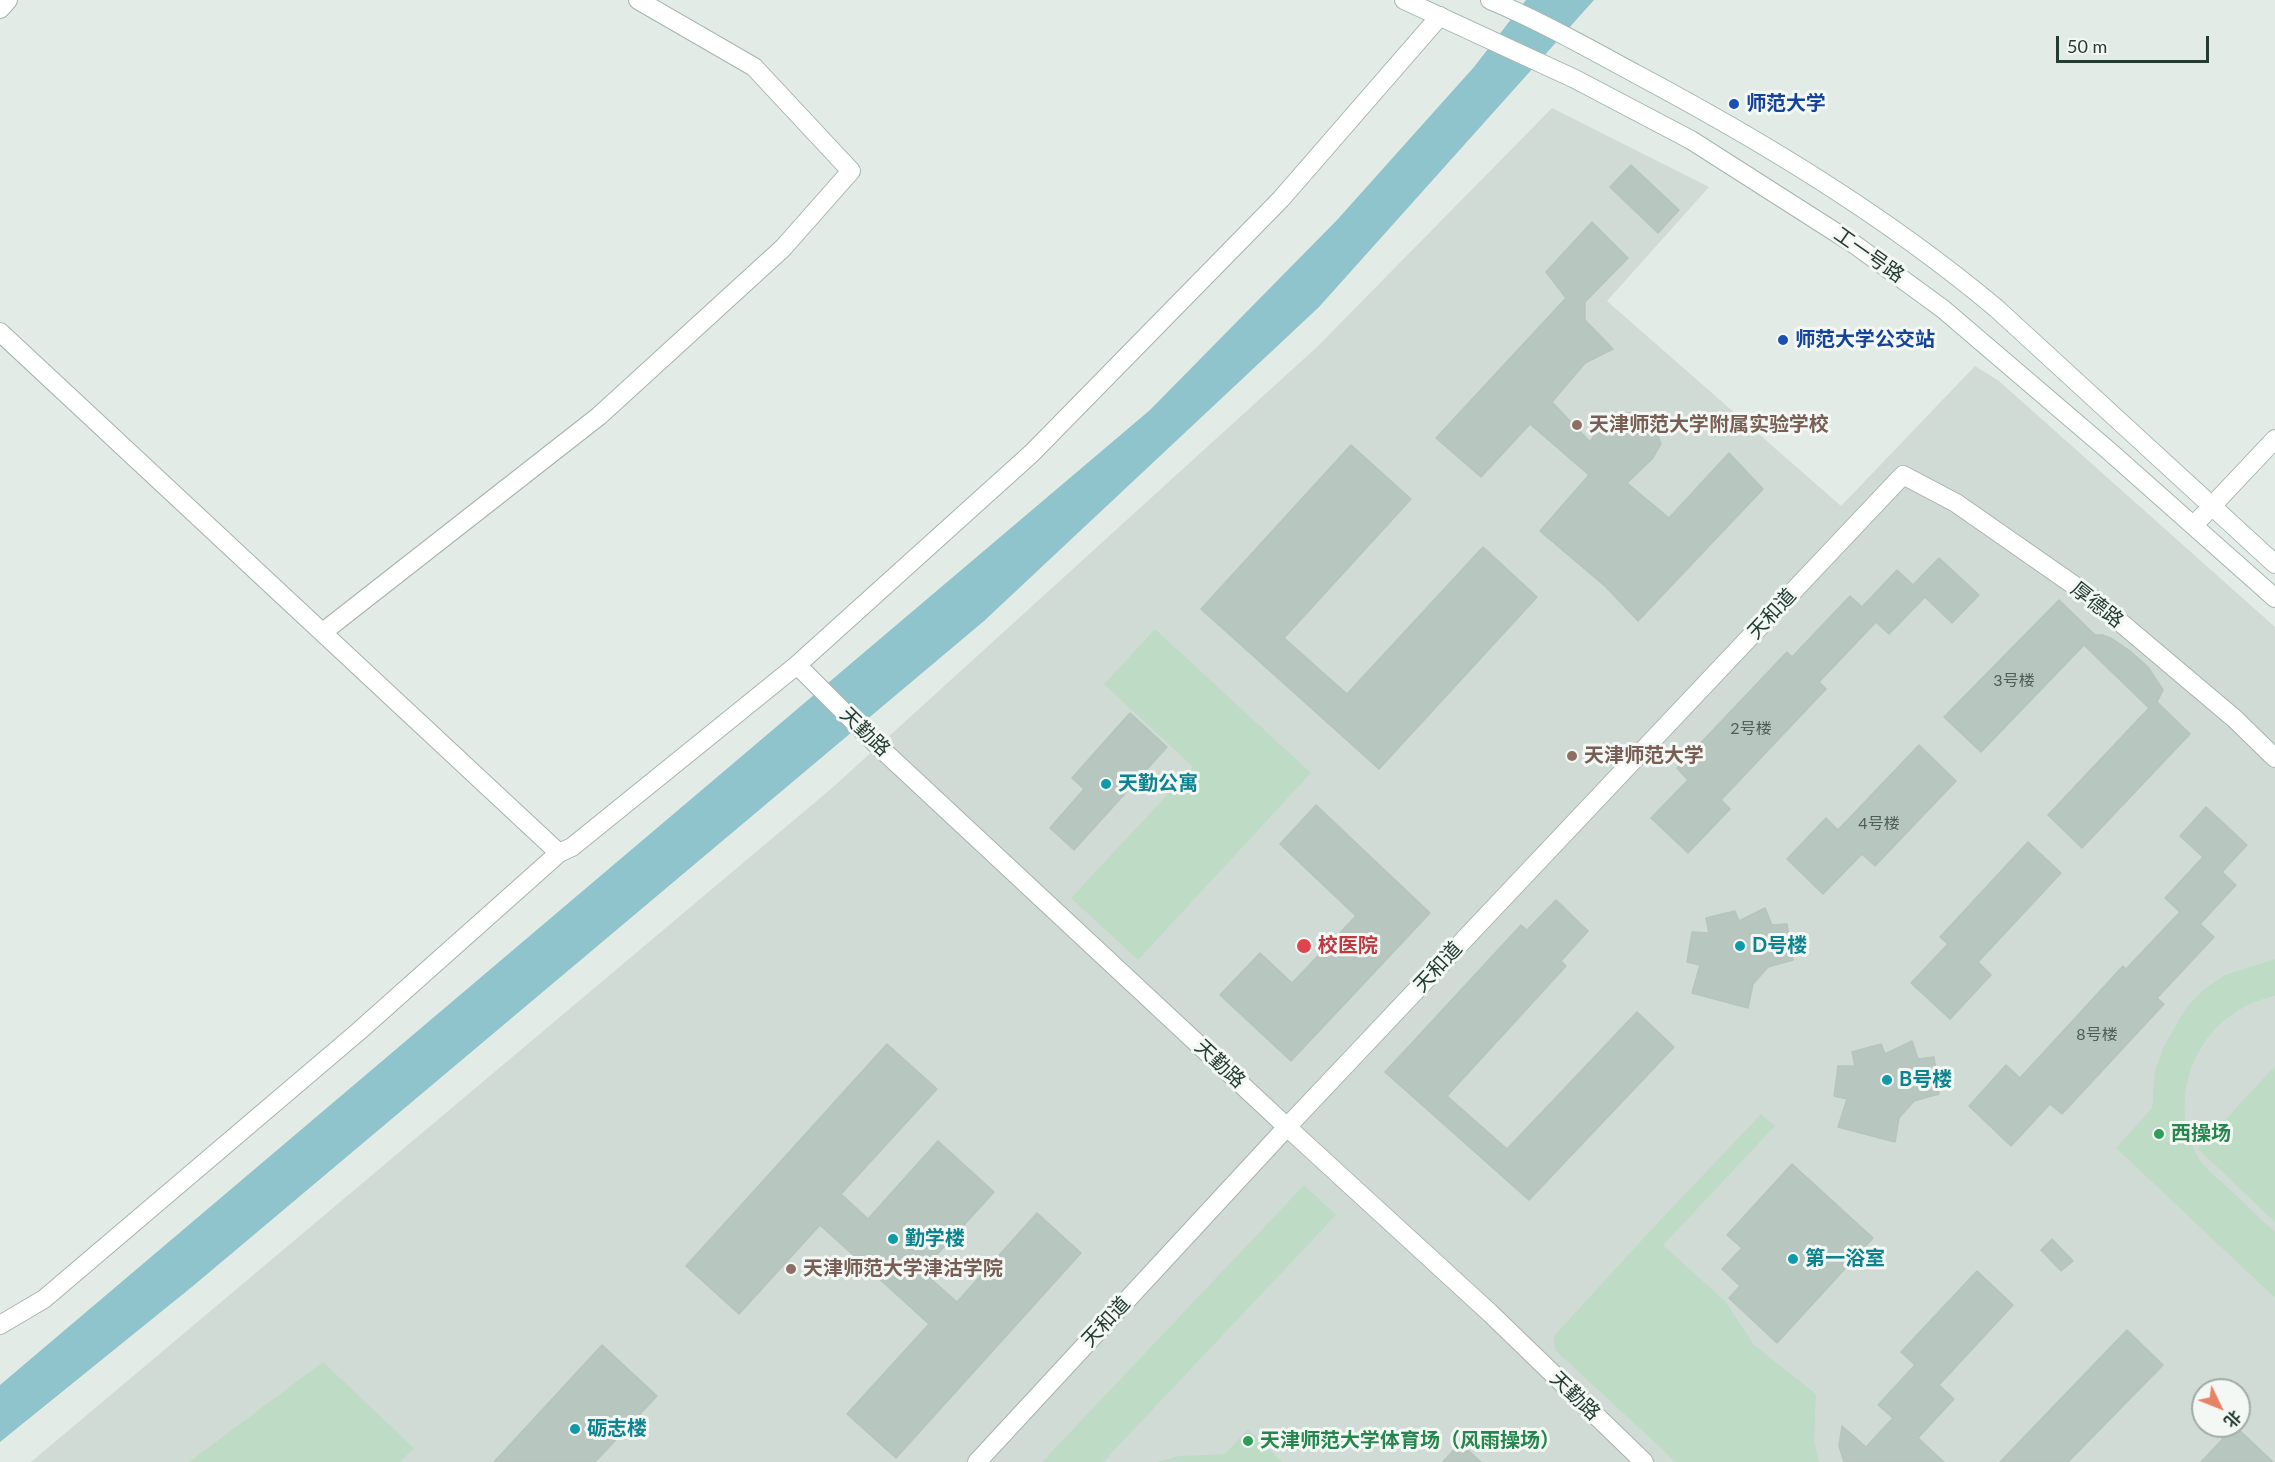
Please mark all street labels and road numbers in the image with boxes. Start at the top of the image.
street label: 工一号路 [1829,222,1909,288]
street label: 厚德路 [2066,577,2128,633]
street label: 天和道 [1743,584,1801,644]
street label: 天勤路 [835,703,895,761]
street label: 天和道 [1409,937,1467,997]
street label: 天勤路 [1190,1035,1250,1093]
street label: 天和道 [1077,1292,1135,1352]
street label: 天勤路 [1545,1367,1605,1425]

